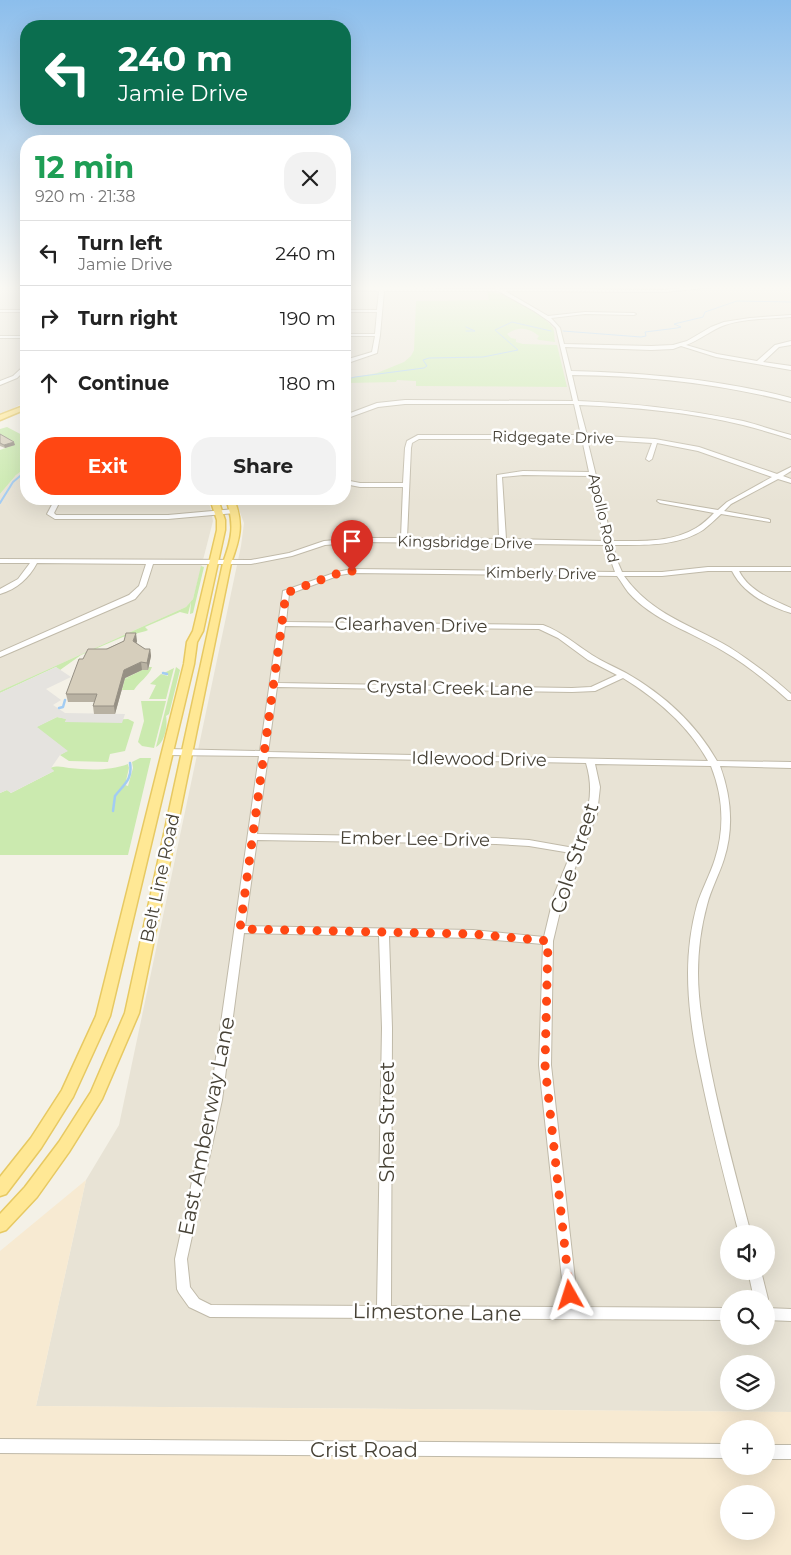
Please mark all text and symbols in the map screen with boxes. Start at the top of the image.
text: 240 m [118,37,233,80]
icon: left [35,40,100,105]
text: Jamie Drive [118,80,248,107]
text: 12 min [35,149,134,186]
button: close [284,152,336,204]
text: 920 m · 21:38 [35,187,135,206]
text: Turn left [78,232,163,255]
icon: left [35,239,63,267]
text: 240 m [275,242,336,265]
text: Jamie Drive [78,255,173,274]
icon: right [35,304,63,332]
text: Turn right [78,307,178,330]
text: 190 m [280,307,336,330]
icon: ahead [35,369,63,397]
text: Continue [78,372,169,395]
text: 180 m [279,372,336,395]
street label: Ridgegate Drive [492,426,614,448]
button: Exit [35,437,181,495]
button: Share [191,437,336,495]
street label: Apollo Road [585,472,623,564]
pin [331,520,373,571]
icon: arrive [338,527,366,555]
street label: Kingsbridge Drive [397,531,533,553]
street label: Kimberly Drive [485,563,597,583]
street label: Clearhaven Drive [334,613,488,637]
street label: Crystal Creek Lane [366,676,534,700]
street label: Idlewood Drive [411,747,547,771]
street label: Cole Street [544,799,604,917]
street label: Belt Line Road [136,811,184,945]
street label: Ember Lee Drive [340,827,490,851]
street label: East Amberway Lane [173,1015,239,1237]
street label: Shea Street [374,1062,399,1182]
map controls [720,1225,775,1540]
button: sound [720,1225,775,1280]
position arrow [543,1268,595,1320]
button: search [720,1290,775,1345]
street label: Limestone Lane [353,1298,521,1326]
button: layers [720,1355,775,1410]
button: + [720,1420,775,1475]
street label: Crist Road [310,1437,418,1462]
button: − [720,1485,775,1540]

